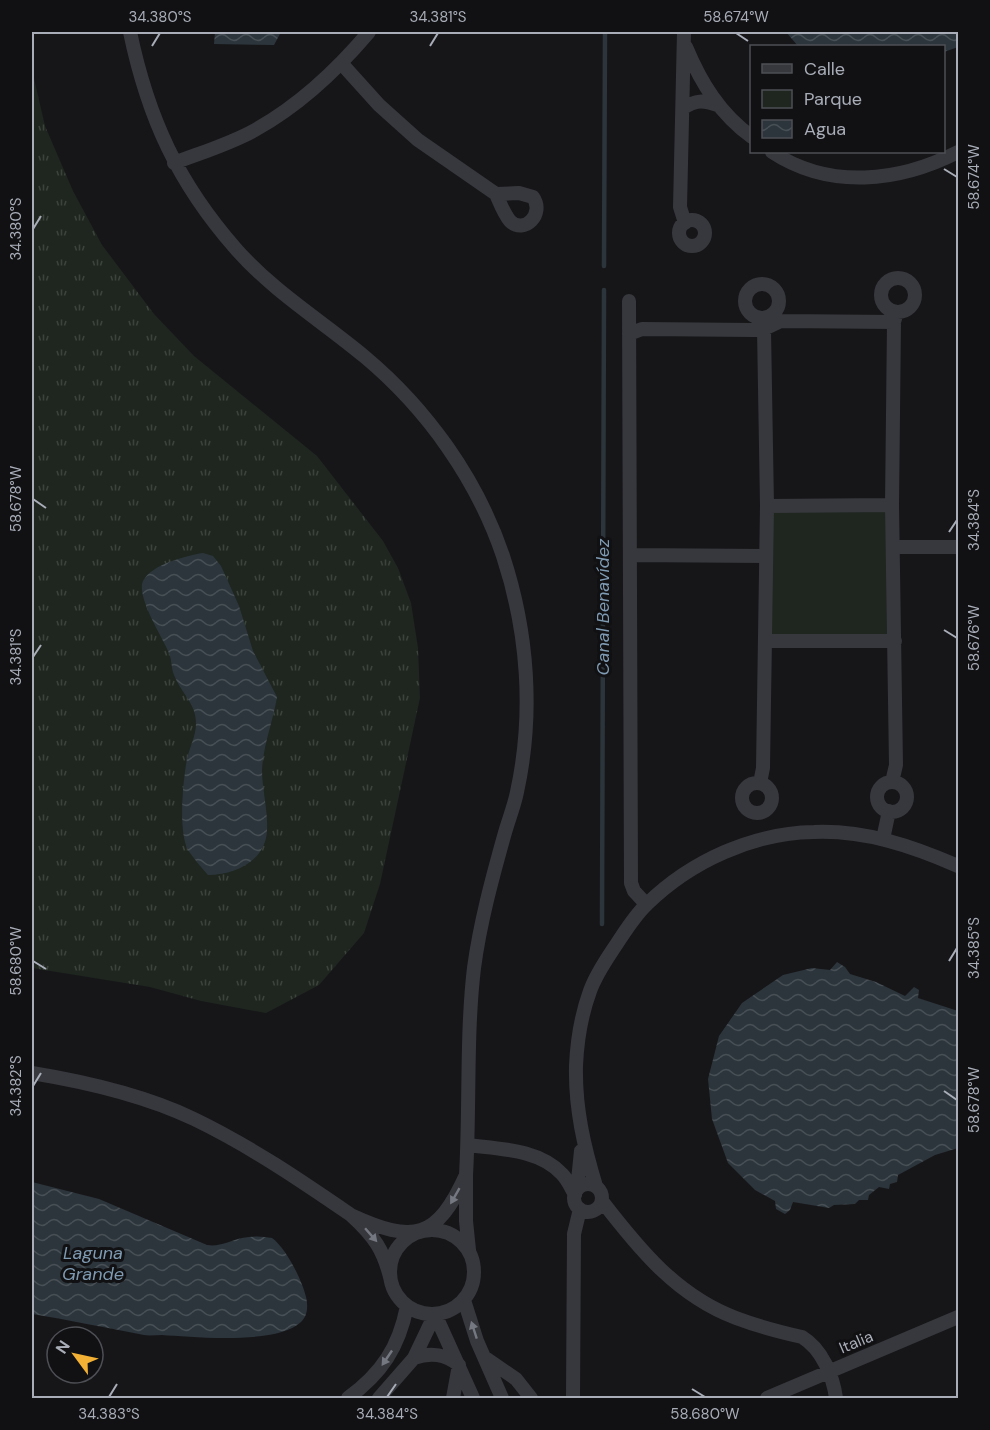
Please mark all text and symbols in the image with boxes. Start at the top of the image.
text: 34.380°S [128,7,192,27]
text: 34.381°S [409,7,467,27]
text: 58.674°W [703,7,769,27]
legend [750,45,945,153]
text: Calle [804,57,845,81]
text: Parque [804,87,862,111]
text: Agua [804,117,846,141]
text: 58.674°W [964,144,984,210]
text: 34.380°S [6,197,26,261]
text: 58.678°W [6,465,26,532]
text: 34.384°S [964,489,984,551]
water label: Canal Benavídez [591,538,615,675]
text: 58.676°W [964,604,984,671]
text: 34.381°S [6,628,26,686]
text: 34.385°S [964,917,984,979]
text: 58.680°W [6,926,26,996]
text: 34.382°S [6,1055,26,1117]
text: 58.678°W [964,1066,984,1133]
one-way arrow [449,1188,460,1204]
one-way arrow [364,1227,377,1242]
water label: Laguna Grande [62,1241,124,1286]
one-way arrow [468,1321,478,1339]
north arrow [45,1325,105,1385]
street label: Italia [836,1326,876,1358]
text: N [51,1336,75,1358]
one-way arrow [381,1349,393,1365]
text: 34.383°S [78,1404,140,1424]
text: 34.384°S [356,1404,418,1424]
text: 58.680°W [670,1404,740,1424]

